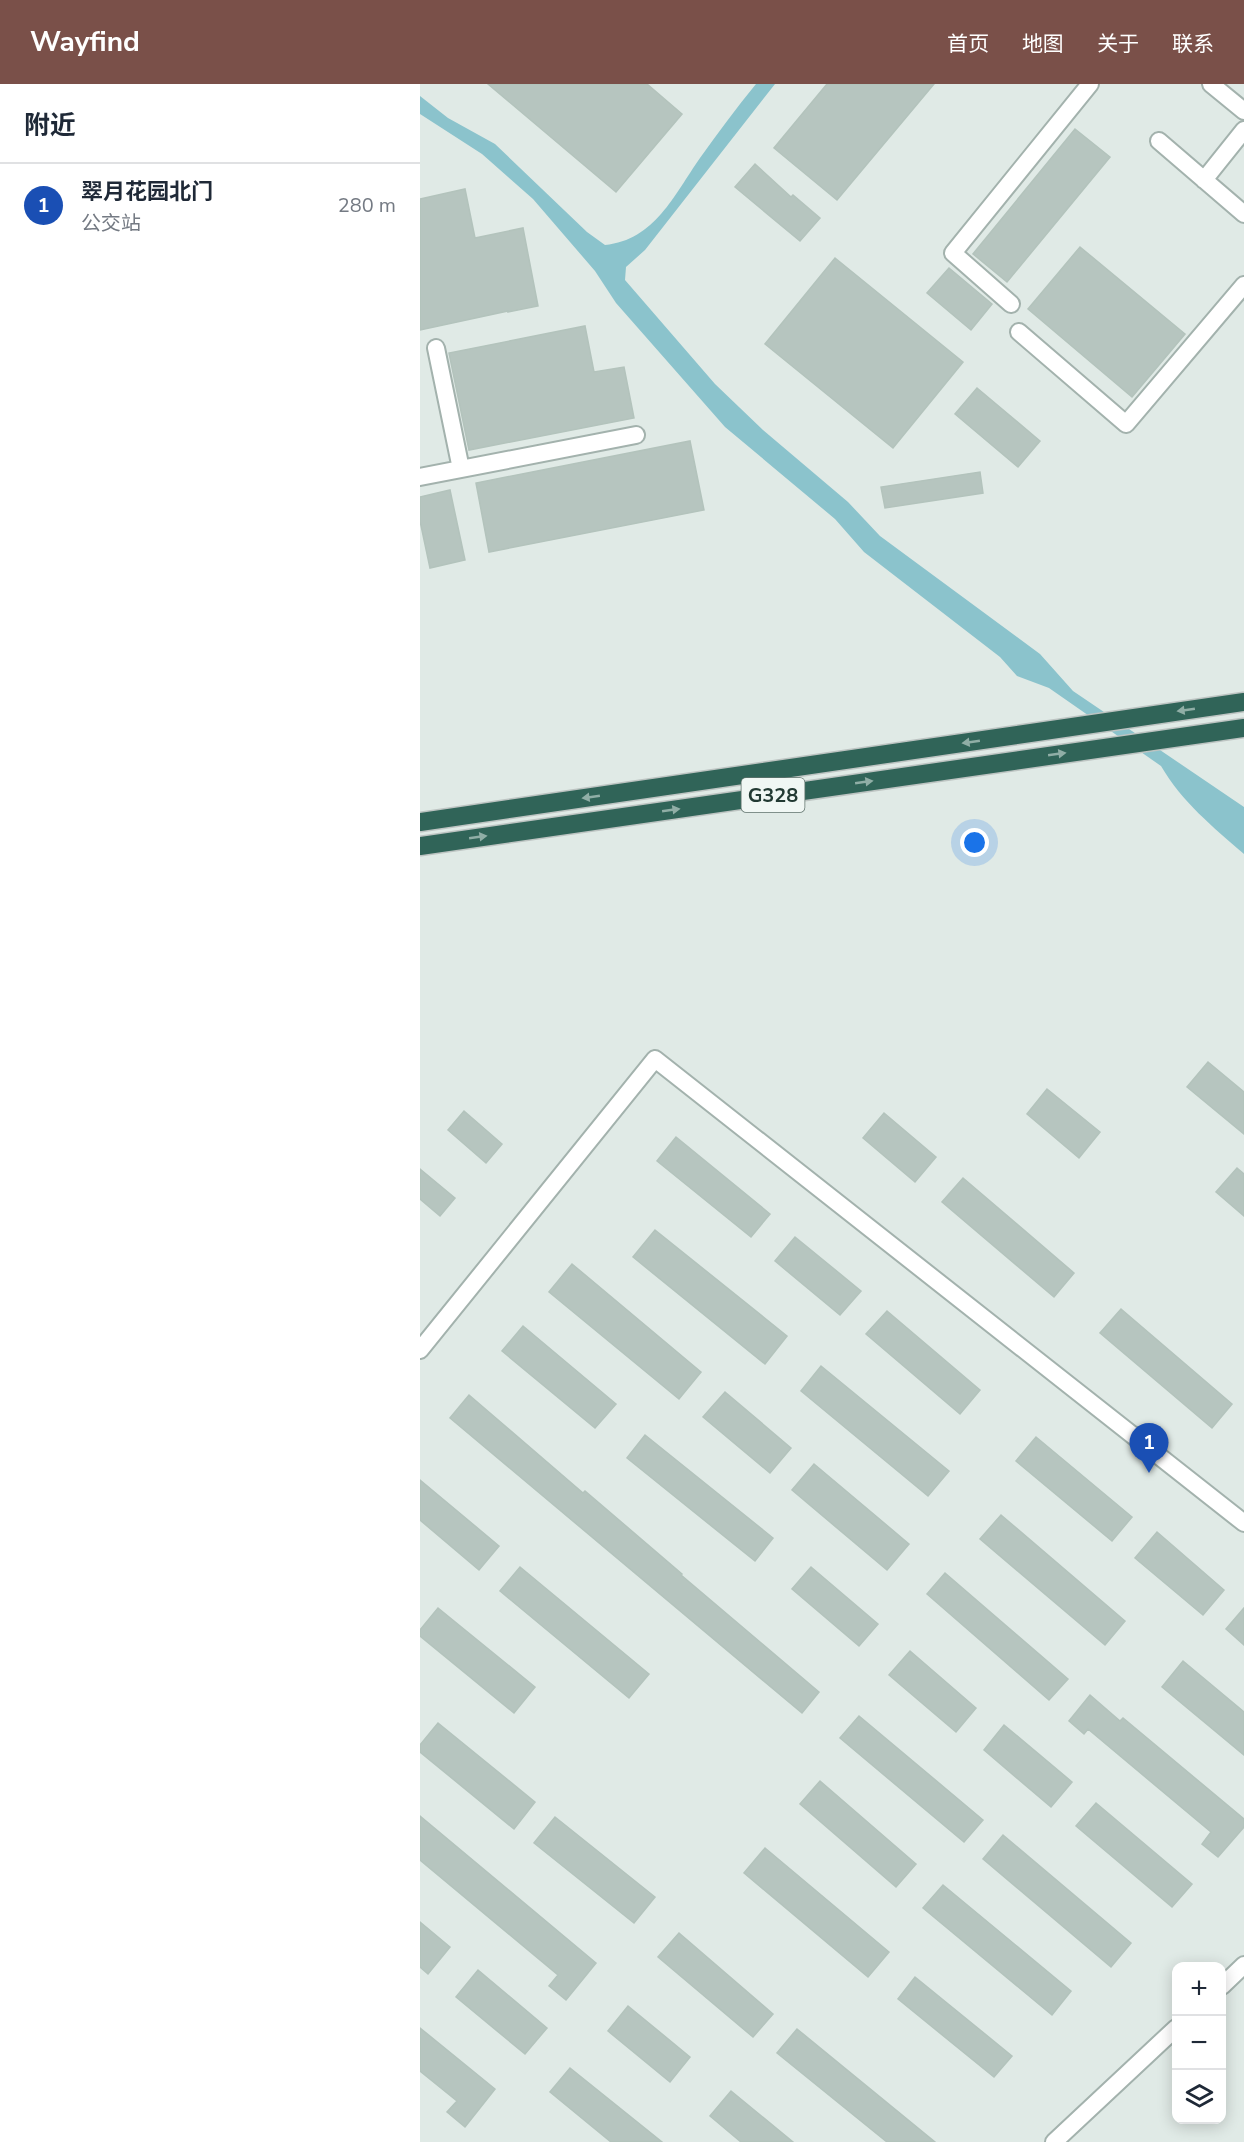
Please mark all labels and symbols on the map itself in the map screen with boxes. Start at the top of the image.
one-way arrow [1176,705,1195,714]
one-way arrow [961,737,980,746]
one-way arrow [1048,750,1067,759]
one-way arrow [855,777,874,786]
road number: G328 [742,778,805,812]
one-way arrow [581,792,600,801]
one-way arrow [662,805,681,814]
your location [960,828,989,857]
one-way arrow [469,833,488,842]
pin: 1 [1130,1424,1168,1473]

